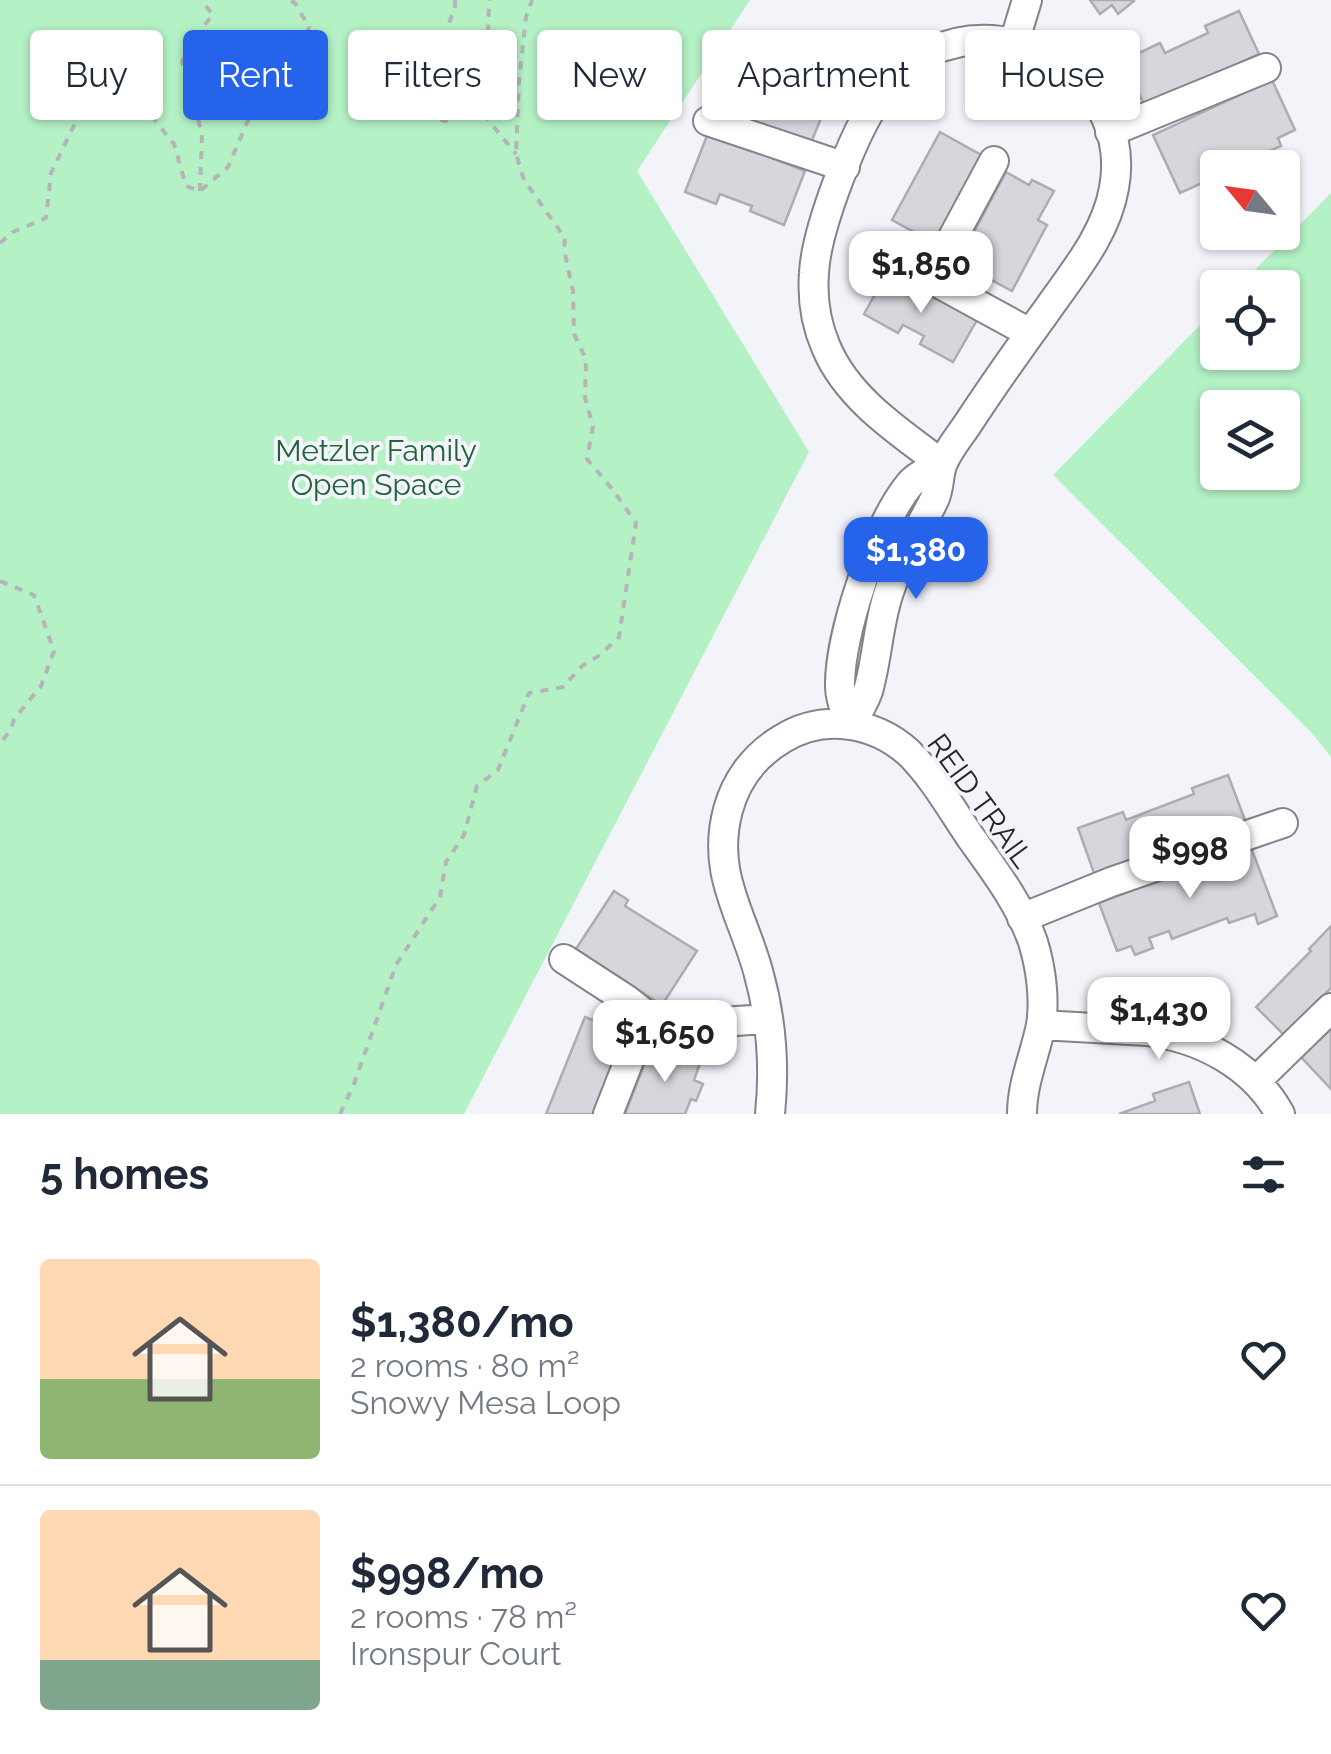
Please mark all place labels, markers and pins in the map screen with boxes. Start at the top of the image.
pin: $1,850 [840,231,1002,316]
pin: $1,380 [835,517,997,602]
pin: $998 [1131,816,1249,901]
pin: $1,430 [1078,977,1240,1062]
pin: $1,650 [584,1000,746,1085]

